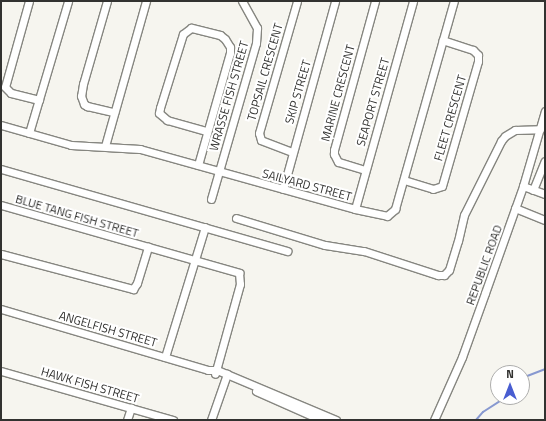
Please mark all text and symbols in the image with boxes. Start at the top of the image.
street label: TOPSAIL CRESCENT [244,22,286,122]
street label: WRASSE FISH STREET [206,39,252,153]
street label: MARINE CRESCENT [318,43,358,143]
street label: SEAPORT STREET [353,56,393,148]
street label: SKIP STREET [282,58,314,126]
street label: FLEET CRESCENT [431,73,469,163]
street label: SAILYARD STREET [261,166,353,204]
street label: BLUE TANG FISH STREET [14,192,140,240]
street label: REPUBLIC ROAD [463,223,505,307]
street label: ANGELFISH STREET [57,308,159,350]
street label: HAWK FISH STREET [39,364,141,406]
north arrow [490,365,530,405]
text: N [506,366,514,382]

